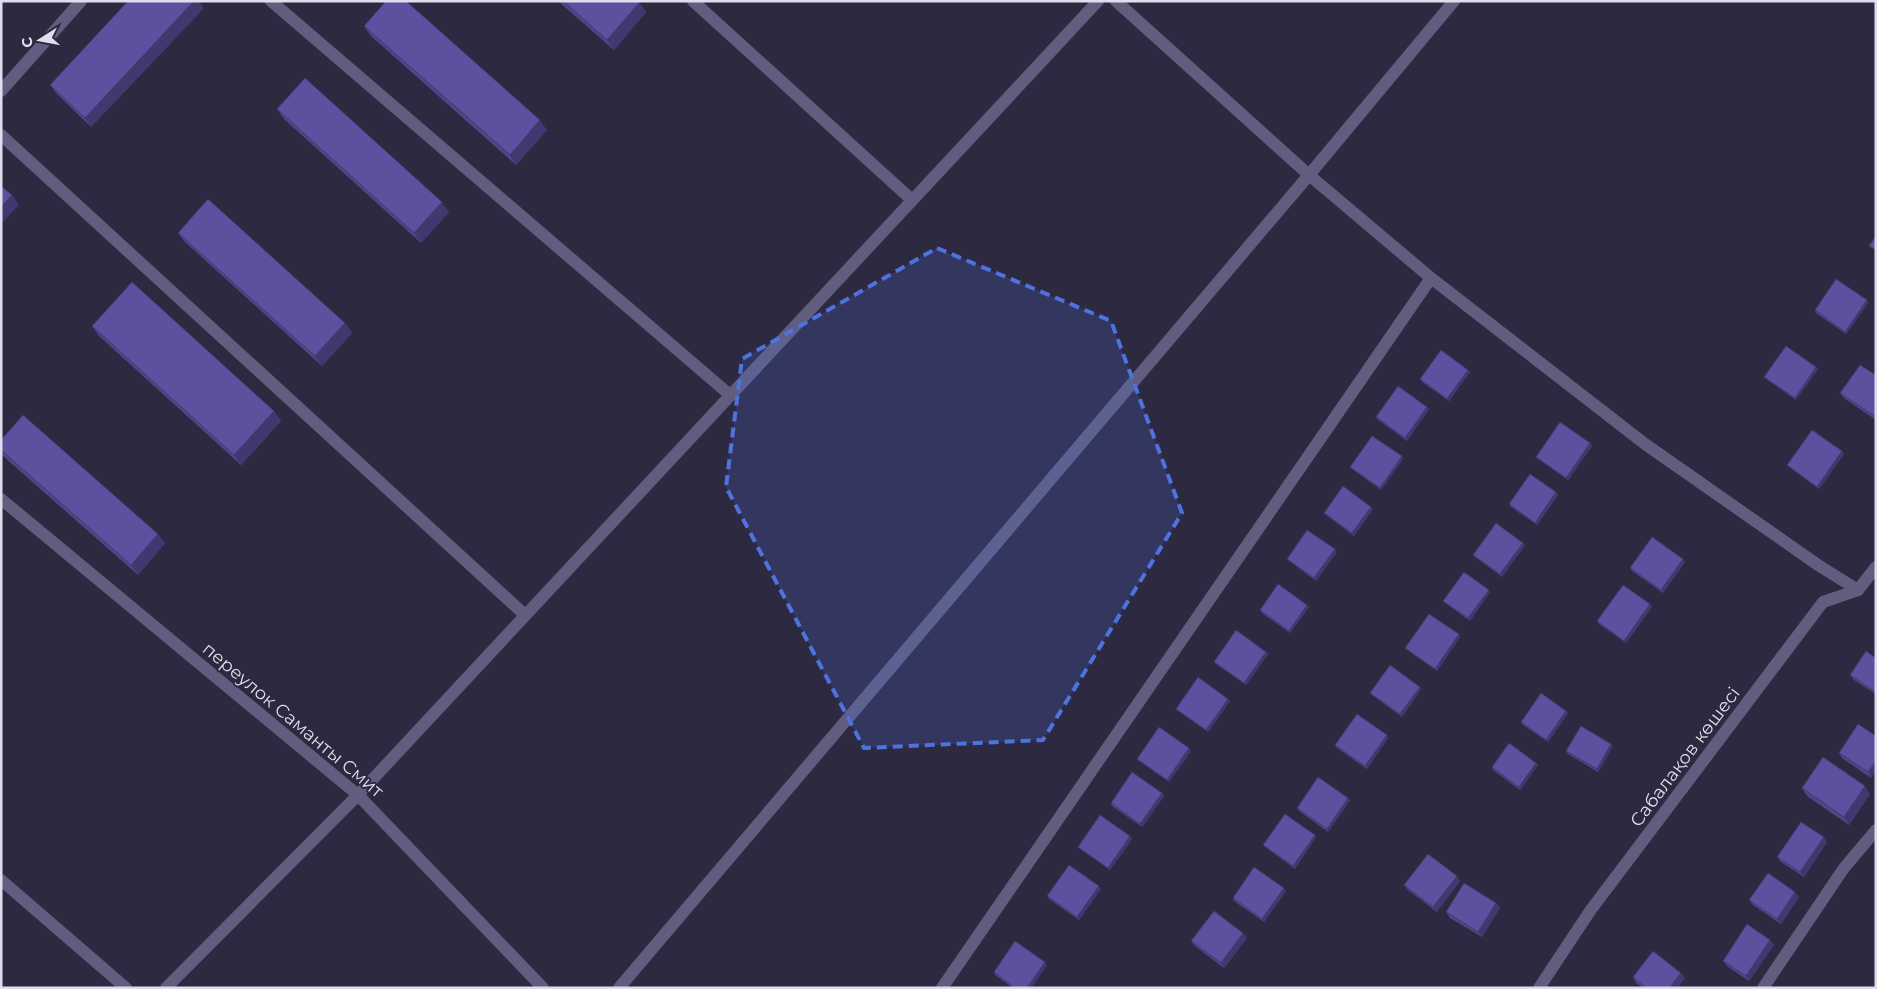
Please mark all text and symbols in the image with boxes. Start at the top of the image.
north arrow [15,15,65,65]
text: С [17,36,37,49]
street label: переулок Саманты Смит [198,638,388,803]
street label: Сабалақов көшесі [1625,683,1745,831]

